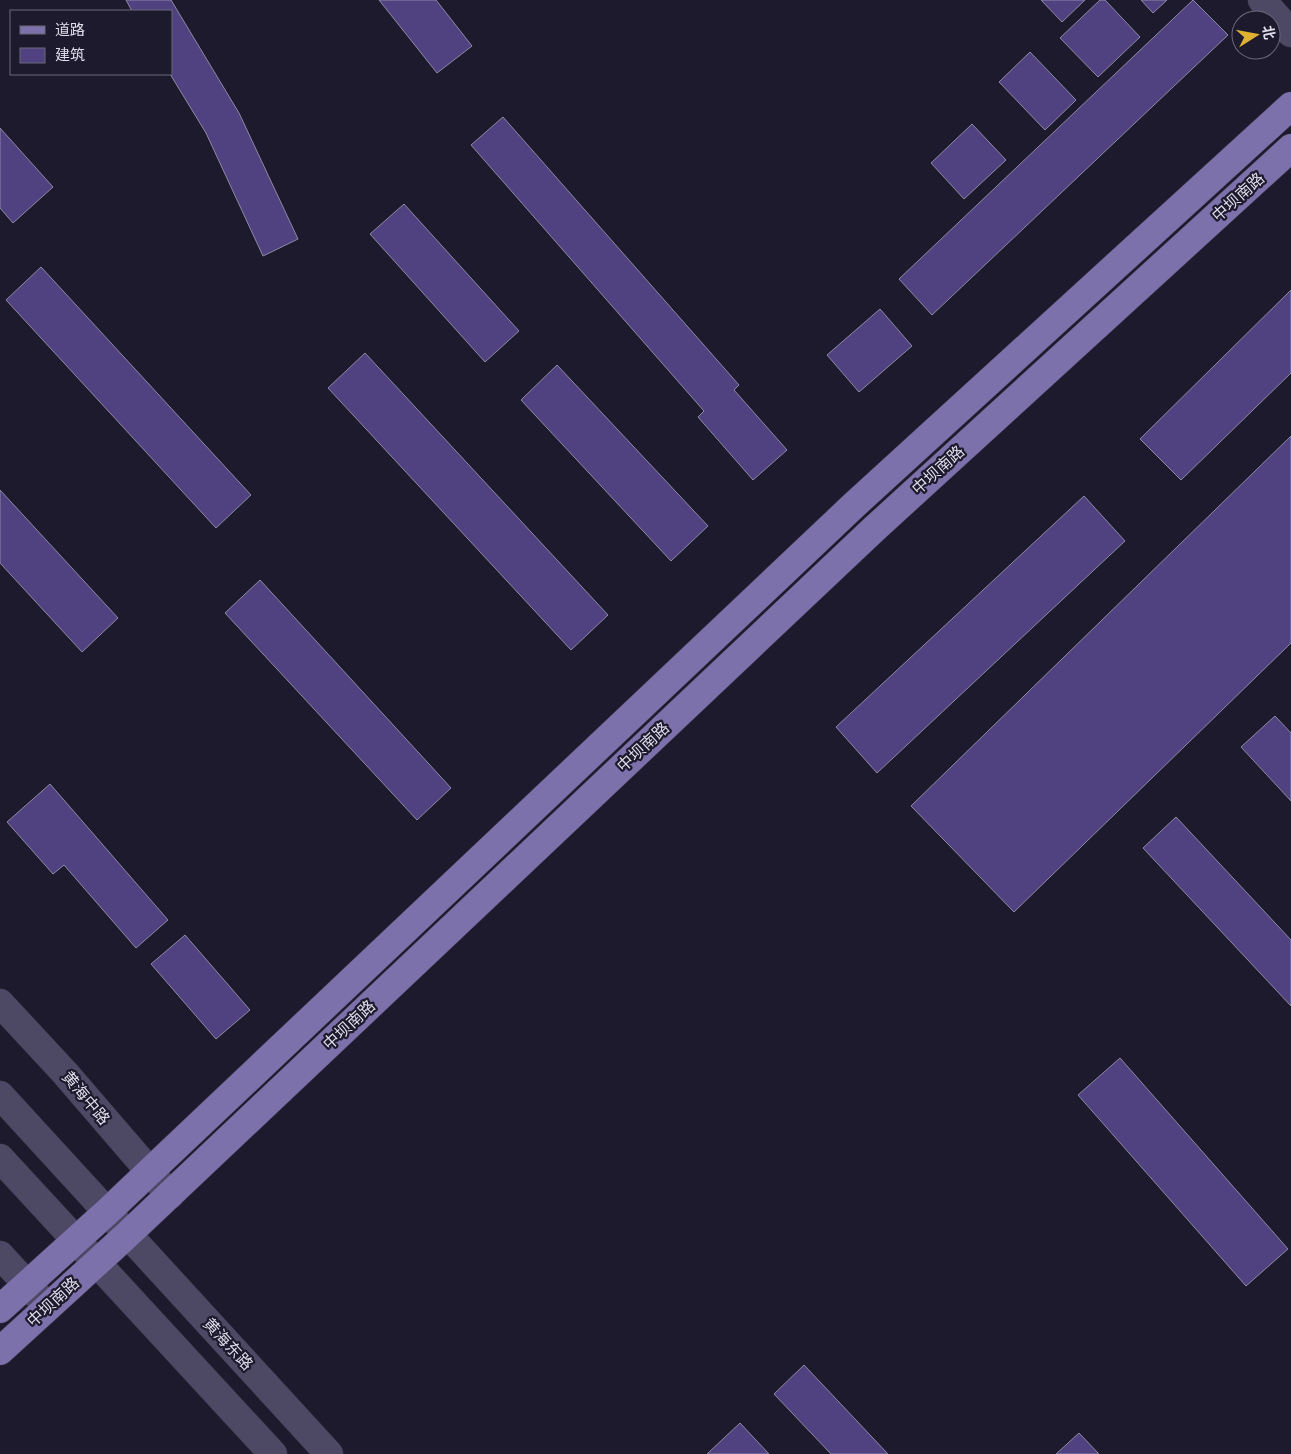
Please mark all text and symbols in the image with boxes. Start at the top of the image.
legend [10,10,172,75]
north arrow [1231,10,1281,60]
text: 道路 [55,21,85,39]
text: 北 [1259,24,1279,41]
text: 建筑 [55,46,85,64]
street label: 中坝南路 [1208,169,1268,225]
street label: 中坝南路 [908,442,968,498]
street label: 中坝南路 [613,718,673,776]
street label: 中坝南路 [319,996,379,1054]
street label: 黄海中路 [58,1067,114,1129]
street label: 中坝南路 [23,1273,83,1331]
street label: 黄海东路 [199,1314,257,1374]

